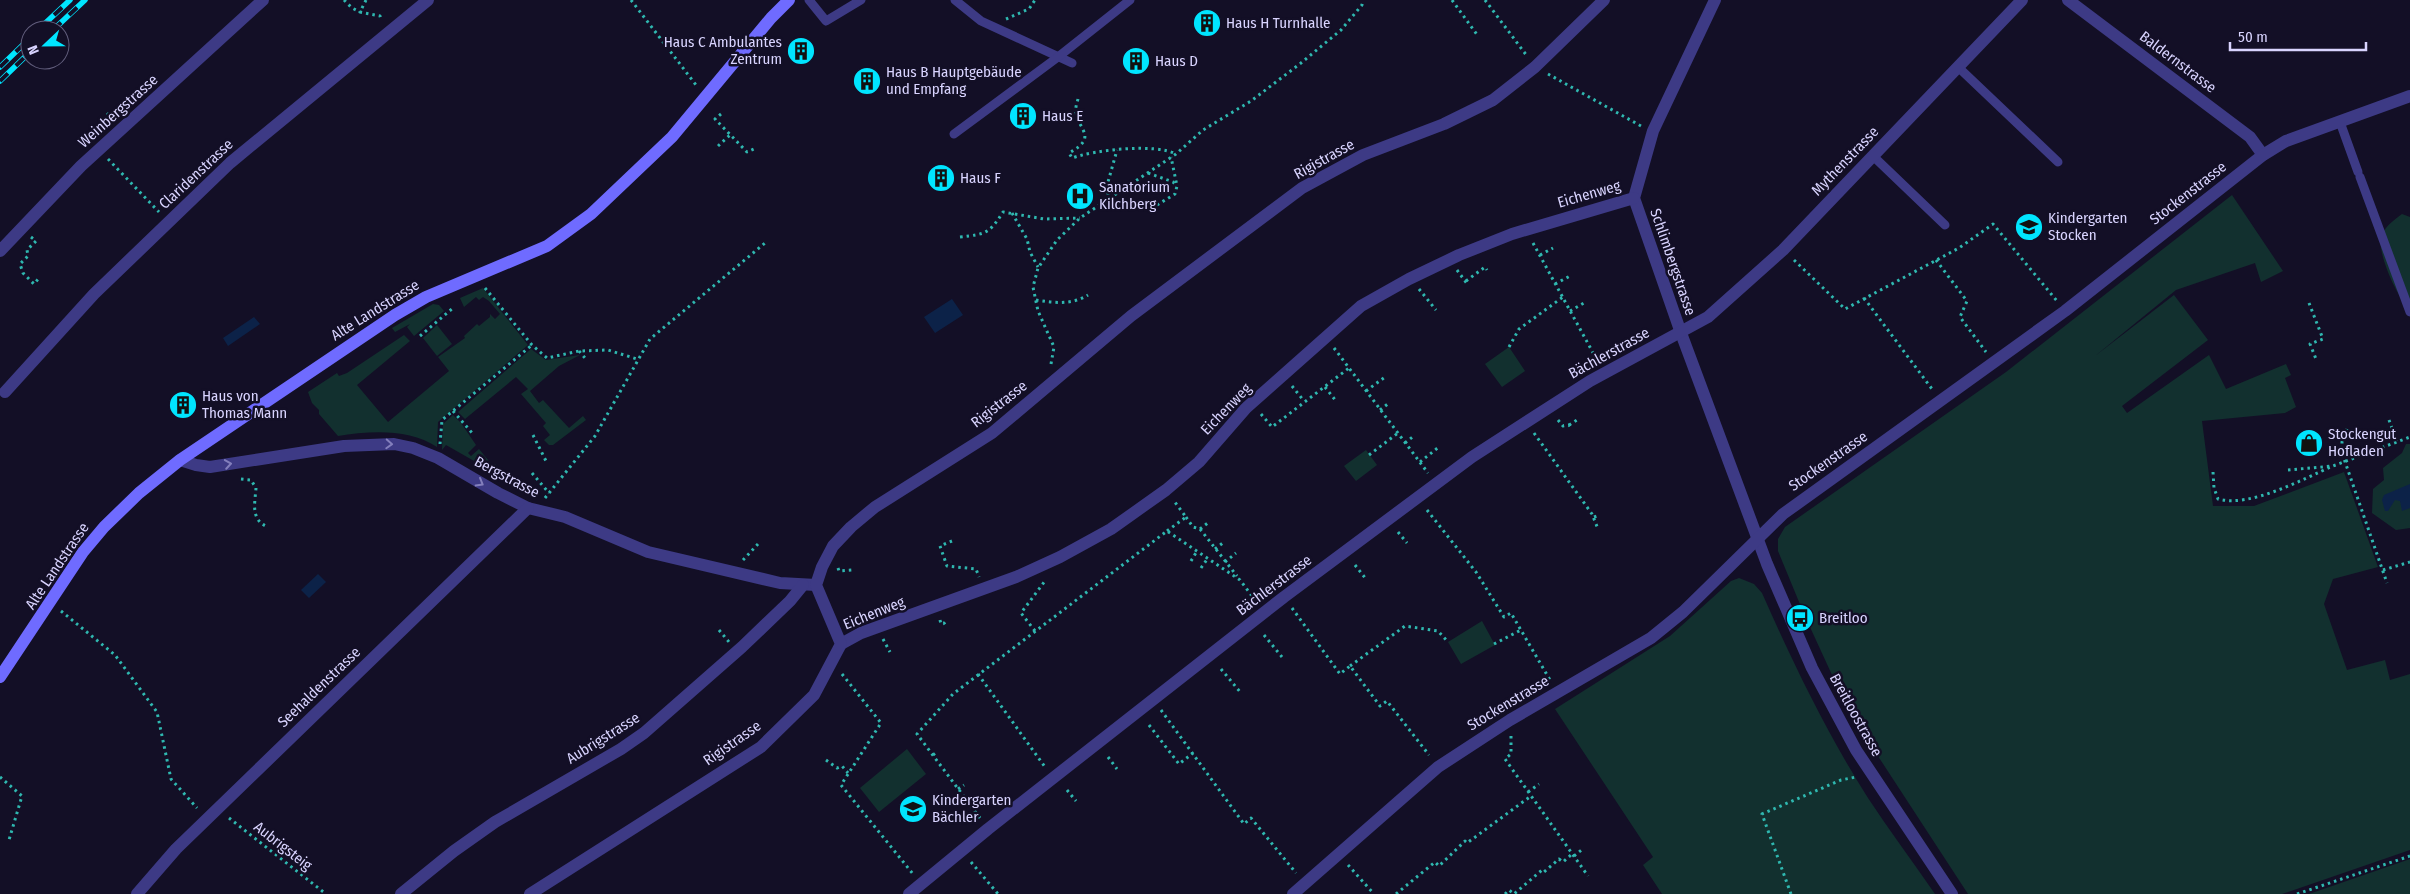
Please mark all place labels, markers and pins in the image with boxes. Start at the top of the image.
building icon: Haus H Turnhalle [1192,8,1222,38]
place label: Haus H Turnhalle [1226,14,1331,32]
place label: Haus C Ambulantes Zentrum [664,33,782,68]
building icon: Haus C Ambulantes Zentrum [786,36,816,66]
building icon: Haus D [1121,46,1151,76]
place label: Haus D [1155,52,1198,70]
place label: Haus B Hauptgebäude und Empfang [886,63,1022,98]
building icon: Haus B Hauptgebäude und Empfang [852,66,882,96]
building icon: Haus E [1008,101,1038,131]
place label: Haus E [1042,107,1083,125]
building icon: Haus F [926,163,956,193]
place label: Haus F [960,169,1001,187]
place label: Sanatorium Kilchberg [1099,178,1170,213]
hospital icon: Sanatorium Kilchberg [1065,181,1095,211]
place label: Kindergarten Stocken [2048,209,2127,244]
school or university icon: Kindergarten Stocken [2014,212,2044,242]
place label: Haus von Thomas Mann [202,387,287,422]
building icon: Haus von Thomas Mann [168,390,198,420]
place label: Stockengut Hofladen [2328,425,2396,460]
shop icon: Stockengut Hofladen [2294,428,2324,458]
bus stop icon: Breitloo [1785,603,1815,633]
place label: Breitloo [1819,609,1868,627]
place label: Kindergarten Bächler [932,791,1011,826]
school or university icon: Kindergarten Bächler [898,794,928,824]

